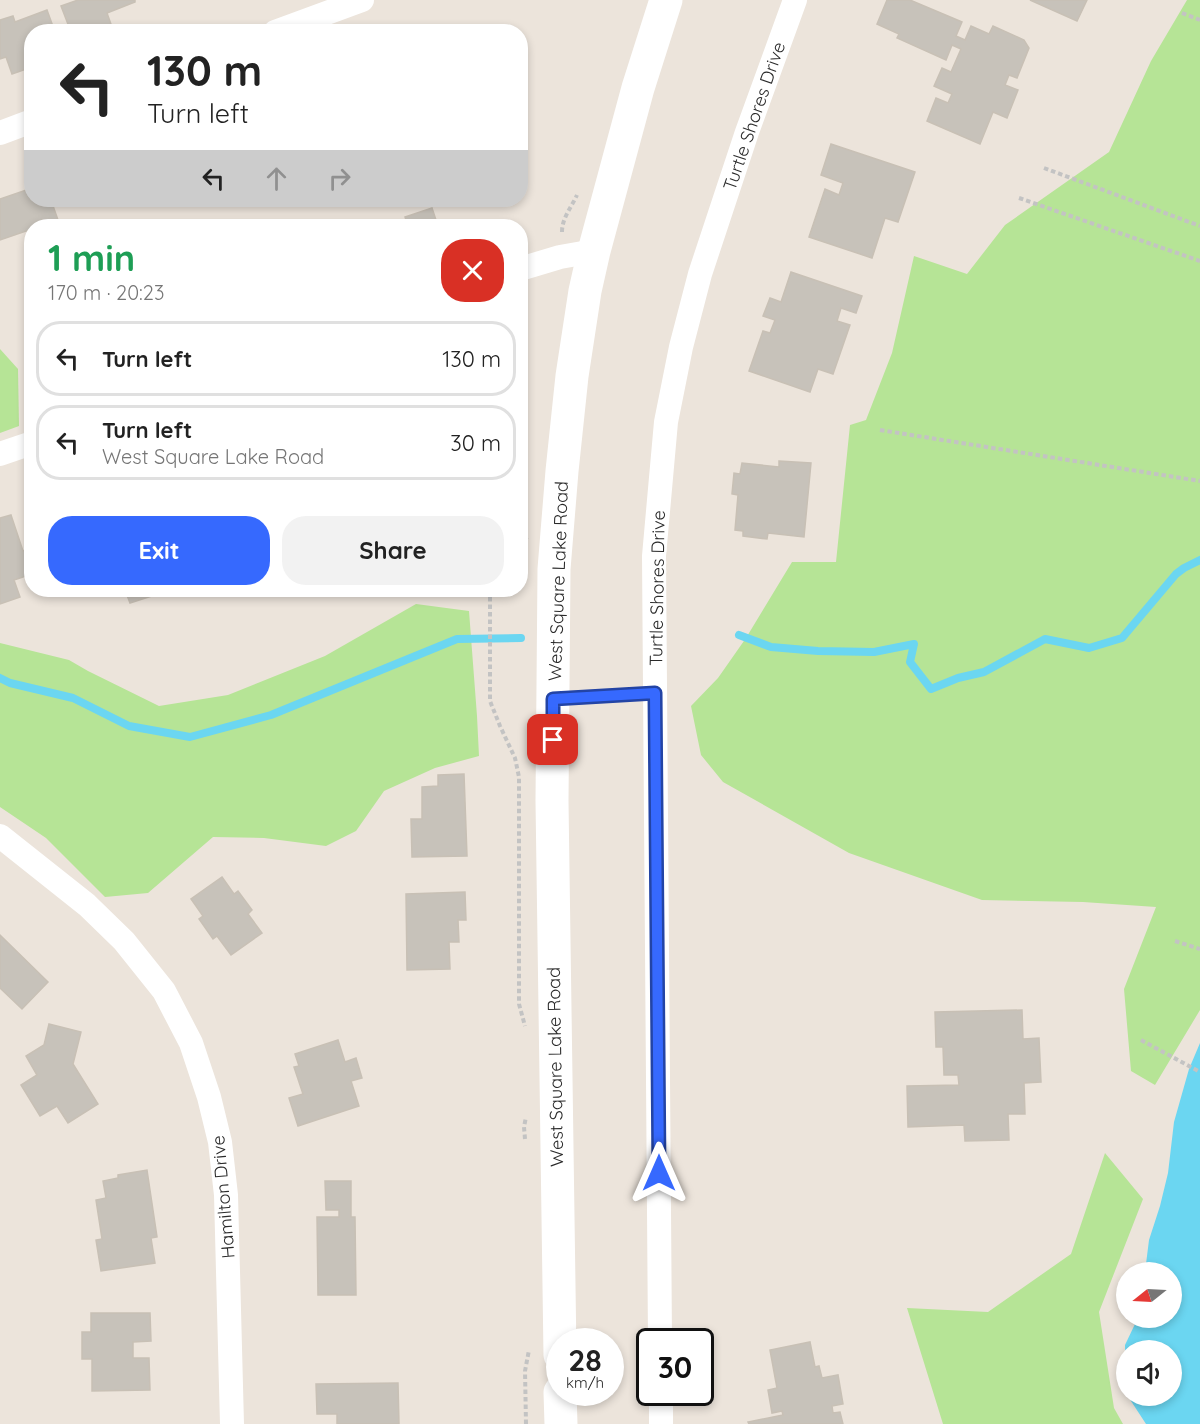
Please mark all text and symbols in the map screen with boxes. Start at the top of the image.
street label: Turtle Shores Drive [718,39,790,193]
text: 130 m [147,44,262,97]
icon: left [48,48,126,126]
text: Turn left [147,96,249,130]
icon: left [197,162,230,195]
icon: ahead [260,162,293,195]
icon: right [323,162,356,195]
text: 1 min [48,235,135,280]
button: close [441,239,504,302]
text: 170 m · 20:23 [48,280,164,305]
icon: left [51,342,84,375]
text: Turn left [102,345,192,373]
text: 130 m [442,345,501,373]
text: Turn left [102,416,192,444]
icon: left [51,426,84,459]
text: 30 m [450,429,501,457]
text: West Square Lake Road [102,444,324,469]
street label: West Square Lake Road [543,481,573,681]
street label: Turtle Shores Drive [644,510,670,666]
button: Exit [48,516,270,585]
button: Share [282,516,504,585]
pin [527,714,578,765]
icon: arrive [536,723,569,756]
street label: West Square Lake Road [542,967,568,1167]
street label: Hamilton Drive [206,1134,240,1260]
position arrow [627,1141,691,1205]
north arrow [1116,1262,1182,1328]
map controls [1116,1262,1182,1406]
speed limit sign: 30 [636,1328,714,1406]
button: sound [1116,1340,1182,1406]
text: 28 [568,1341,602,1379]
text: km/h [566,1373,604,1392]

